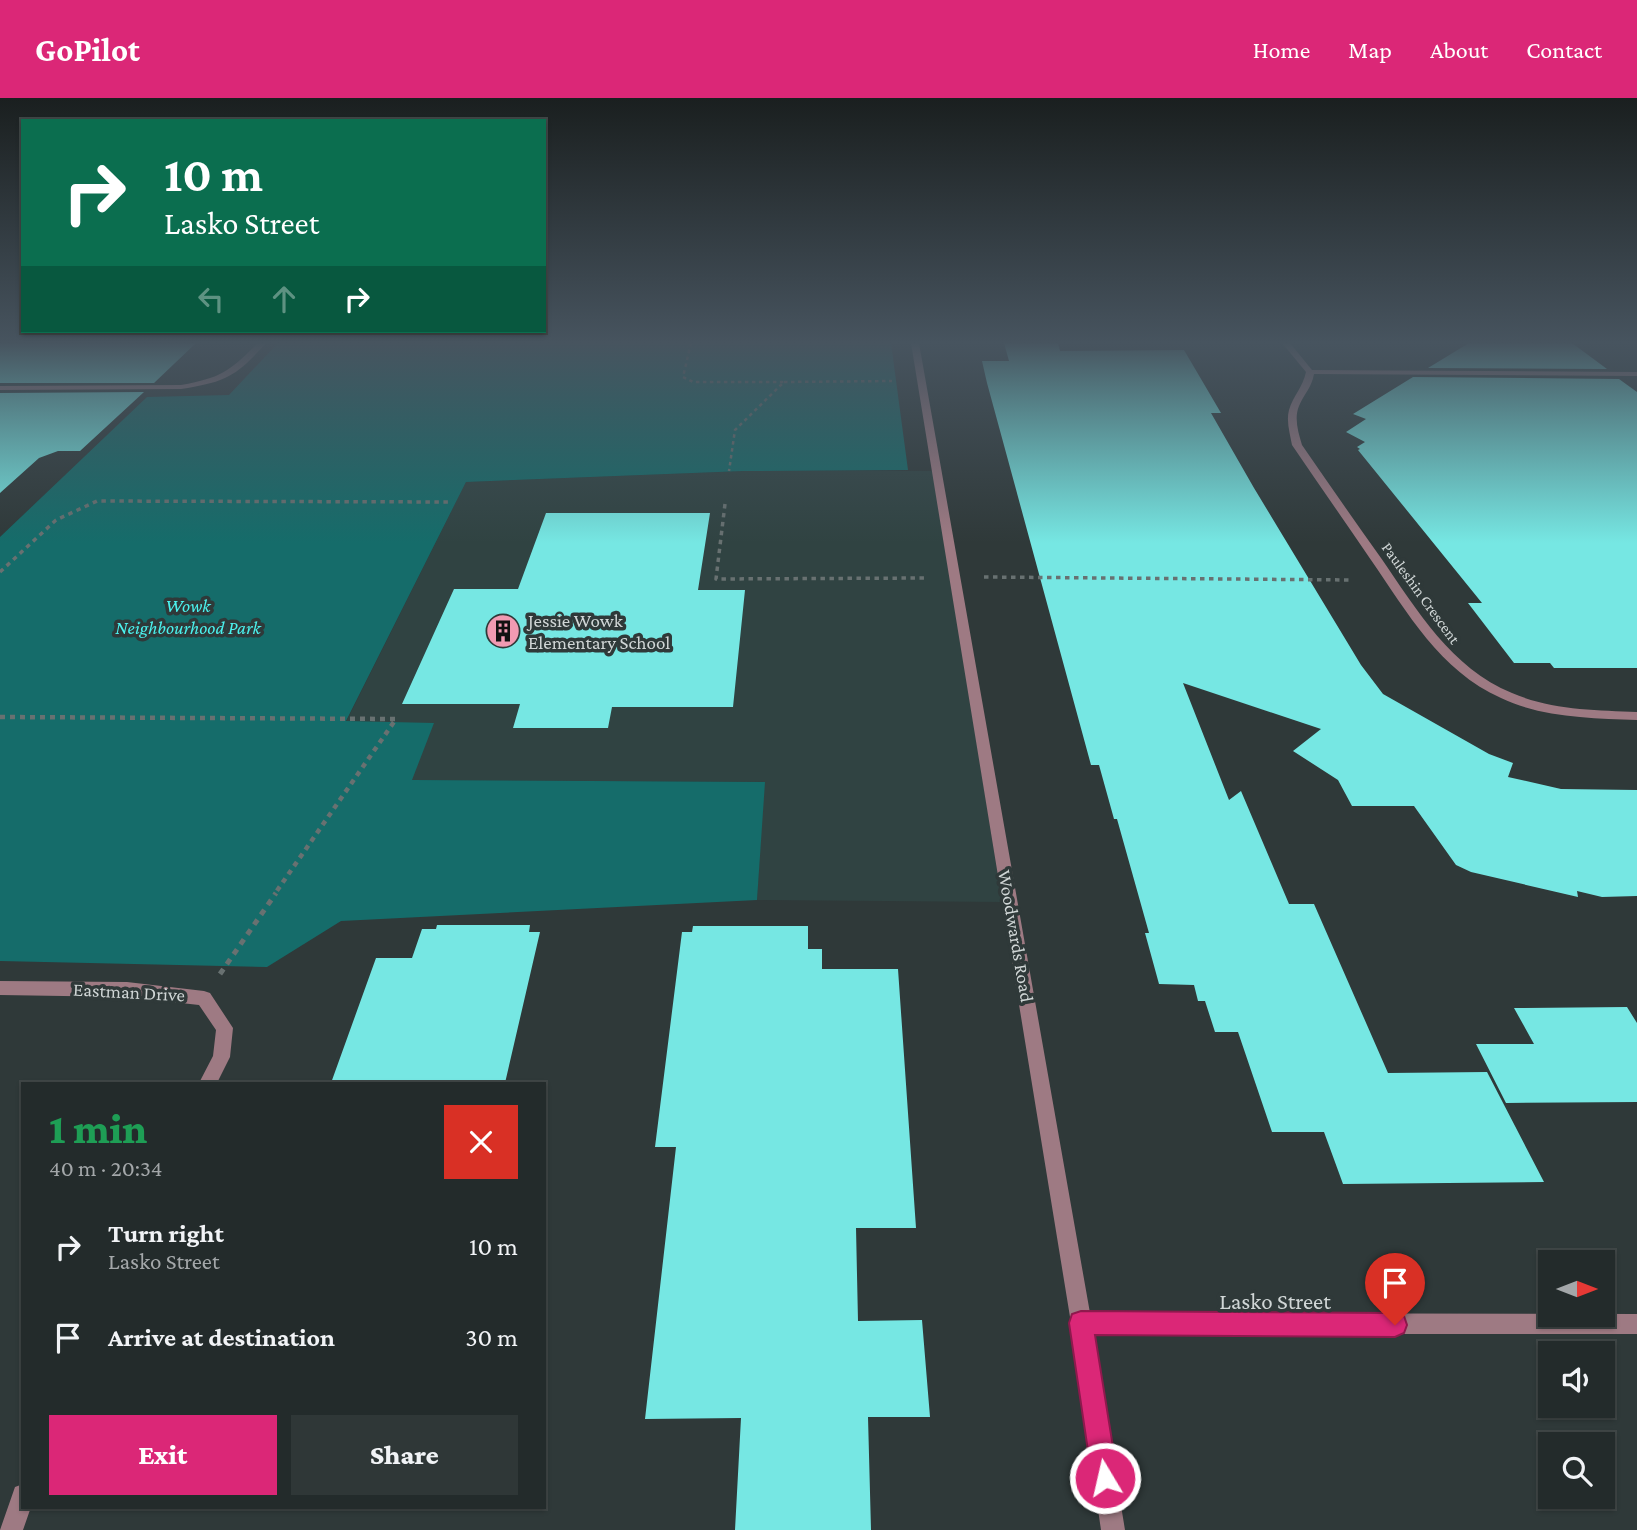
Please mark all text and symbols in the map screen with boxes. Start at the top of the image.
text: GoPilot [35,31,140,68]
text: Home [1253,36,1310,63]
text: Map [1348,36,1392,63]
text: About [1430,36,1488,63]
text: Contact [1526,36,1602,63]
icon: right [49,147,140,238]
text: 10 m [164,147,263,202]
text: Lasko Street [164,205,319,241]
icon: left [192,280,230,318]
icon: ahead [265,280,303,318]
icon: right [338,280,376,318]
street label: Pauleshin Crescent [1379,539,1464,648]
park label: Wowk Neighbourhood Park [115,595,262,638]
place label: Jessie Wowk Elementary School [526,610,670,653]
building icon: Jessie Wowk Elementary School [484,612,522,650]
street label: Woodwards Road [994,868,1038,1004]
street label: Eastman Drive [73,979,185,1005]
text: 1 min [49,1105,147,1152]
button: close [444,1105,518,1179]
text: 40 m · 20:34 [49,1155,163,1181]
text: Turn right [108,1219,224,1248]
icon: right [49,1228,87,1266]
text: 10 m [469,1232,518,1261]
text: Lasko Street [108,1248,220,1274]
north arrow [1538,1250,1615,1326]
map controls [1538,1250,1615,1509]
pin [1365,1253,1425,1325]
icon: arrive [1376,1264,1414,1302]
street label: Lasko Street [1219,1288,1331,1314]
icon: arrive [49,1319,87,1357]
text: Arrive at destination [108,1323,335,1352]
text: 30 m [465,1323,518,1352]
button: sound [1538,1341,1615,1418]
button: Exit [49,1415,277,1495]
button: Share [291,1415,518,1495]
button: search [1538,1432,1615,1509]
position arrow [1068,1441,1142,1515]

